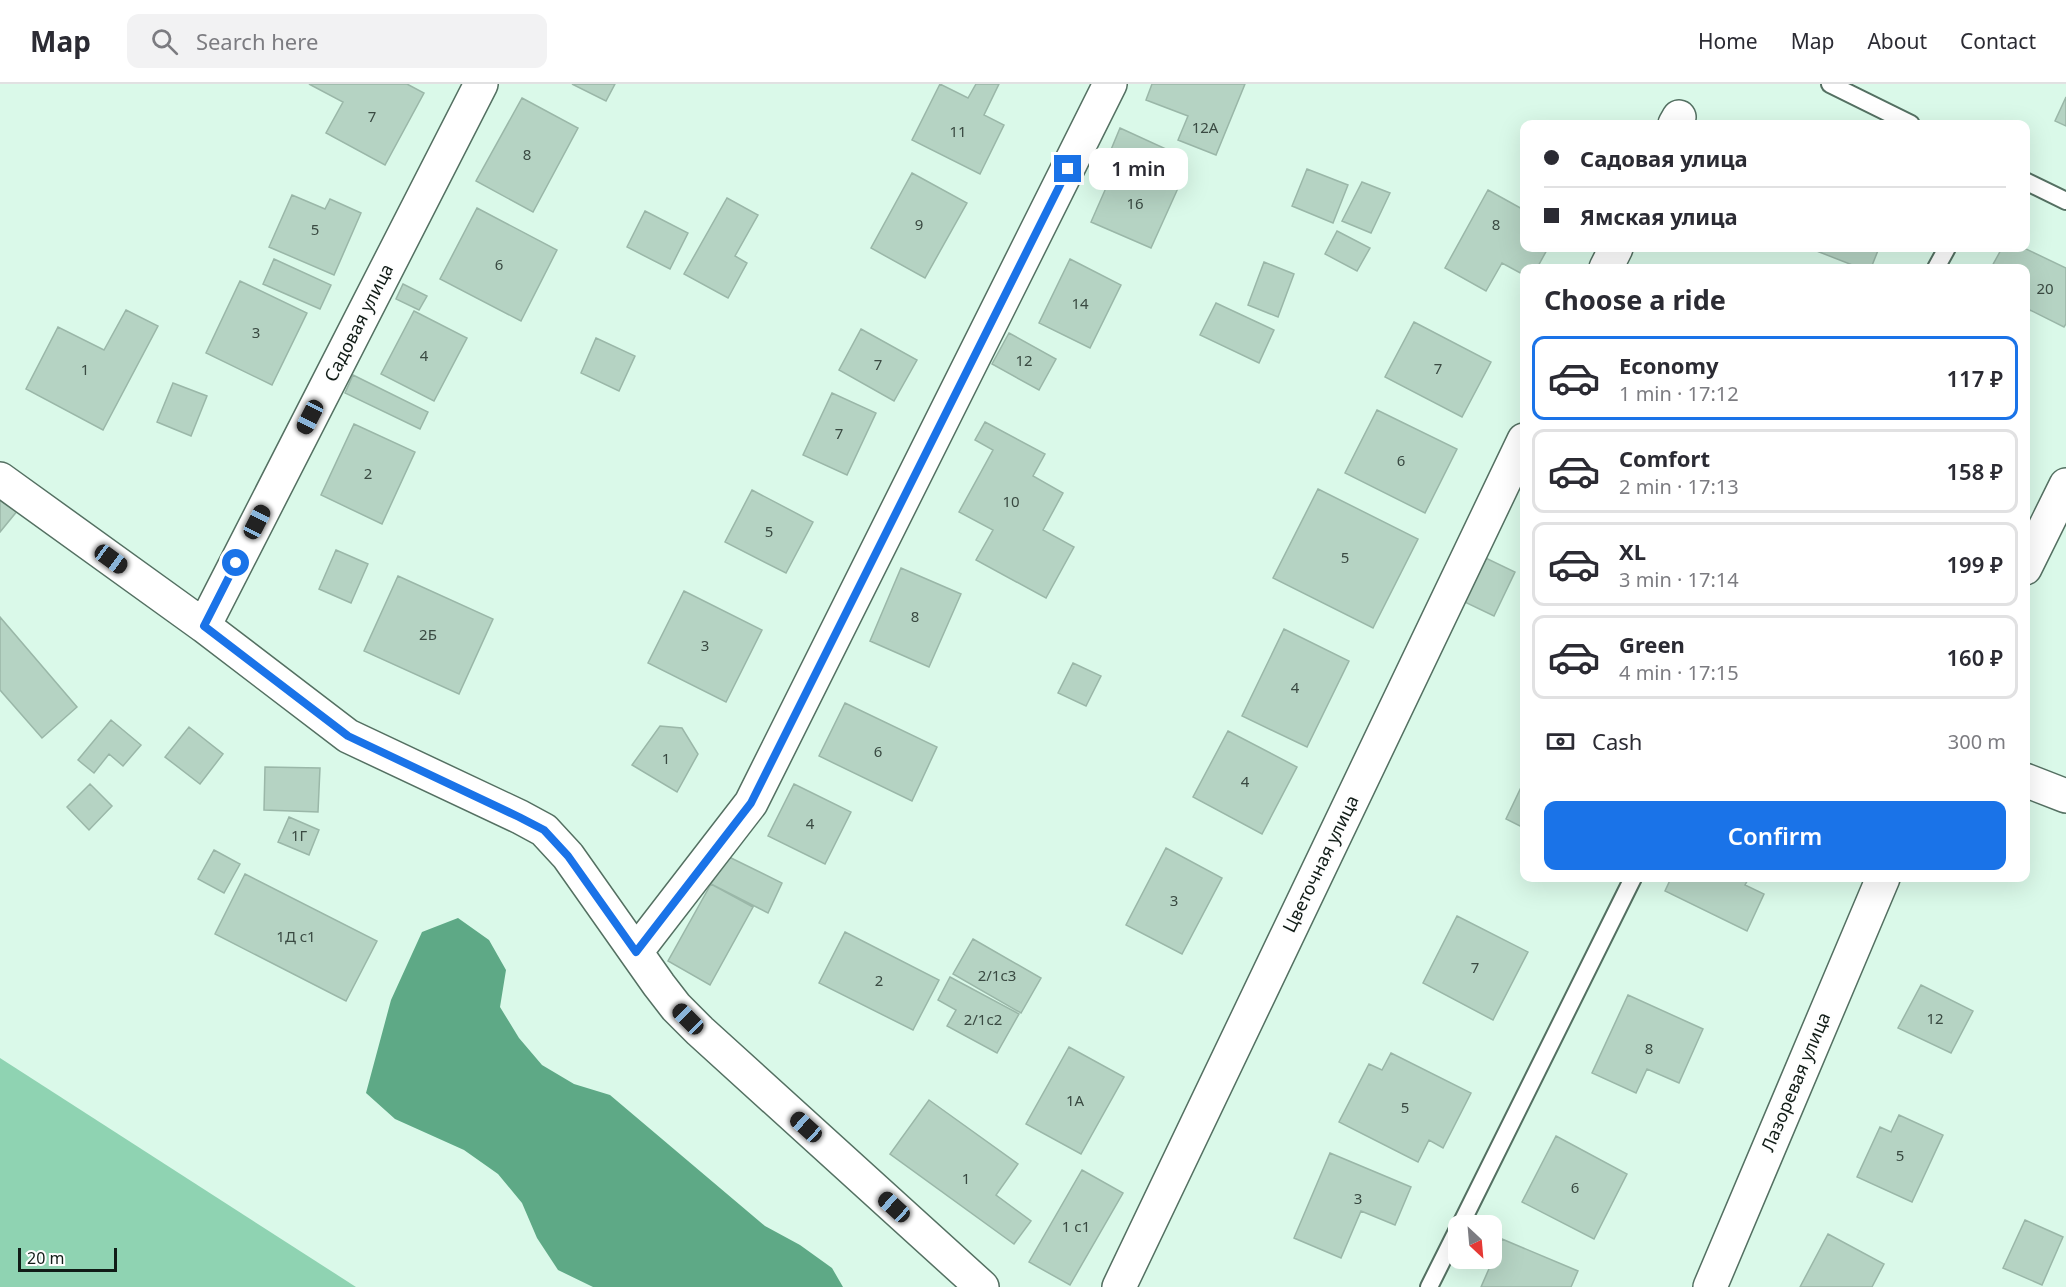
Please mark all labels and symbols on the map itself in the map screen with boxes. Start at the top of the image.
house number: 7 [368,106,376,126]
house number: 12А [1192,117,1219,137]
house number: 11 [949,121,967,141]
house number: 8 [523,144,531,164]
callout: 1 min [1089,148,1188,190]
route end [1054,155,1081,182]
house number: 16 [1126,193,1144,213]
house number: 9 [915,214,923,234]
house number: 8 [1492,214,1500,234]
house number: 5 [311,219,319,239]
house number: 6 [495,254,503,274]
street label: Садовая улица [318,259,398,386]
house number: 20 [2036,278,2054,298]
house number: 14 [1071,293,1089,313]
house number: 3 [252,322,260,342]
house number: 4 [420,345,429,365]
house number: 12 [1015,350,1033,370]
house number: 7 [874,354,882,374]
house number: 7 [1434,358,1442,378]
house number: 1 [81,359,89,379]
car [294,397,326,437]
house number: 7 [835,423,843,443]
house number: 6 [1397,450,1405,470]
house number: 2 [364,463,372,483]
house number: 10 [1002,491,1020,511]
car [241,502,273,542]
house number: 5 [765,521,773,541]
car [91,541,131,577]
house number: 5 [1341,547,1349,567]
route start [222,549,249,576]
house number: 8 [911,606,919,626]
house number: 2Б [419,624,437,644]
house number: 3 [701,635,709,655]
house number: 4 [1291,677,1300,697]
house number: 6 [874,741,882,761]
house number: 1 [662,748,670,768]
house number: 4 [1241,771,1250,791]
street label: Цветочная улица [1277,791,1364,936]
house number: 4 [806,813,815,833]
house number: 1Г [291,825,307,845]
house number: 3 [1170,890,1178,910]
house number: 1Д с1 [276,926,316,946]
house number: 7 [1471,957,1479,977]
house number: 2/1с3 [978,965,1016,985]
house number: 2 [875,970,883,990]
car [669,1000,707,1038]
street label: Лазоревая улица [1755,1008,1835,1155]
house number: 12 [1926,1008,1944,1028]
house number: 2/1с2 [964,1009,1002,1029]
house number: 8 [1645,1038,1653,1058]
house number: 1А [1066,1090,1085,1110]
house number: 5 [1401,1097,1409,1117]
car [787,1108,825,1146]
house number: 5 [1896,1145,1904,1165]
house number: 1 [962,1168,970,1188]
house number: 6 [1571,1177,1579,1197]
car [875,1188,913,1226]
house number: 3 [1354,1188,1362,1208]
north arrow [1448,1215,1502,1269]
house number: 1 с1 [1062,1216,1090,1236]
scale bar [18,1245,117,1272]

